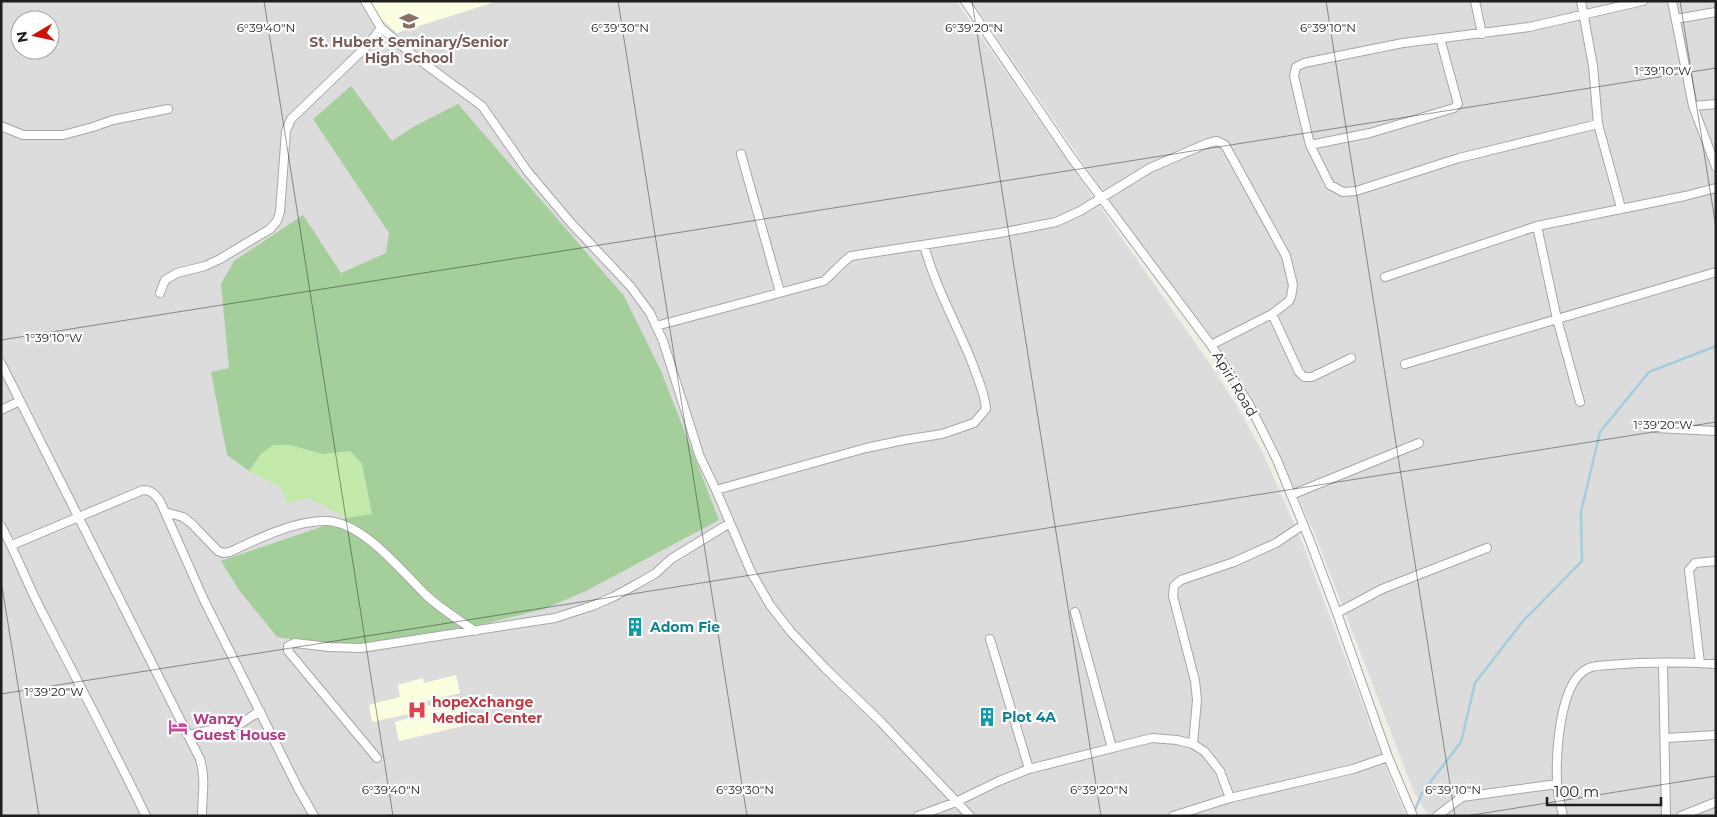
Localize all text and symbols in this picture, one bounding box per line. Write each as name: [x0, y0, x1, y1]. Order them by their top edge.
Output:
north arrow: [10, 10, 60, 60]
school or university icon: St. Hubert Seminary/Senior High School: [398, 10, 420, 32]
text: 6°39'40"N: [237, 20, 295, 35]
text: 6°39'30"N: [591, 20, 649, 35]
text: 6°39'20"N: [945, 20, 1003, 35]
text: 6°39'10"N: [1300, 20, 1356, 35]
text: N: [12, 30, 32, 44]
place label: St. Hubert Seminary/Senior High School: [309, 33, 509, 67]
text: 1°39'10"W: [1635, 63, 1691, 78]
text: 1°39'10"W: [26, 330, 82, 345]
street label: Apiri Road: [1209, 348, 1261, 420]
text: 1°39'20"W: [1633, 417, 1693, 432]
building icon: Adom Fie: [624, 616, 646, 638]
place label: Adom Fie: [649, 618, 720, 636]
text: 1°39'20"W: [24, 684, 84, 699]
place label: hopeXchange Medical Center: [432, 693, 542, 727]
hospital icon: hopeXchange Medical Center: [406, 699, 428, 721]
building icon: Plot 4A: [976, 706, 998, 728]
place label: Plot 4A: [1002, 708, 1056, 726]
place label: Wanzy Guest House: [193, 710, 286, 744]
hotel icon: Wanzy Guest House: [167, 716, 189, 738]
scale bar: [1547, 774, 1661, 806]
text: 6°39'40"N: [362, 782, 420, 797]
text: 6°39'30"N: [716, 782, 774, 797]
text: 6°39'20"N: [1070, 782, 1128, 797]
text: 6°39'10"N: [1425, 782, 1481, 797]
text: 100 m: [1554, 782, 1599, 801]

